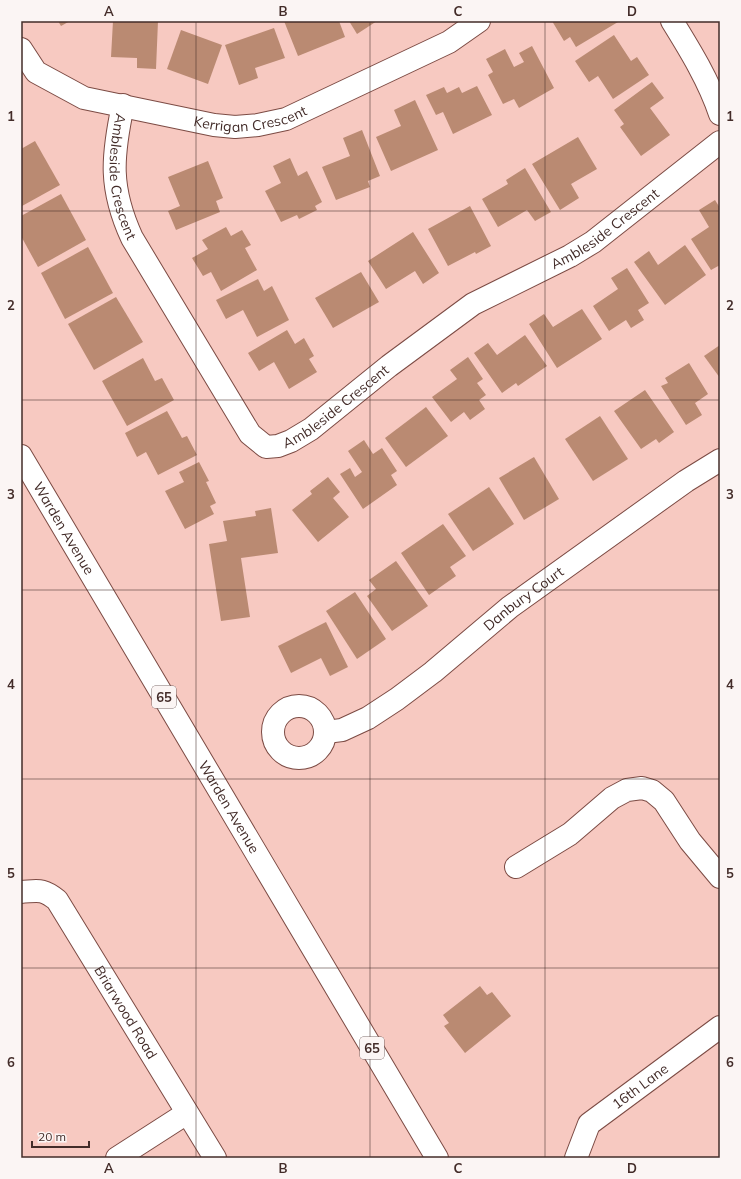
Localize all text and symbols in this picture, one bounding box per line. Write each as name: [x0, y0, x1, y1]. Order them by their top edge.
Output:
text: A: [104, 3, 114, 19]
text: B: [279, 3, 288, 19]
text: C: [454, 3, 463, 19]
text: D: [627, 3, 637, 19]
street label: Kerrigan Crescent: [192, 101, 310, 136]
text: 1: [7, 108, 15, 124]
text: 1: [726, 108, 734, 124]
street label: Ambleside Crescent: [106, 112, 141, 243]
street label: Ambleside Crescent: [548, 184, 663, 273]
text: 2: [7, 297, 15, 313]
text: 2: [726, 297, 734, 313]
street label: Ambleside Crescent: [280, 361, 392, 452]
street label: Warden Avenue: [29, 479, 98, 578]
text: 3: [7, 486, 15, 502]
text: 3: [726, 486, 734, 502]
street label: Danbury Court: [480, 563, 567, 635]
text: 4: [7, 676, 15, 692]
text: 4: [726, 676, 734, 692]
road number: 65: [152, 686, 176, 708]
street label: Warden Avenue: [195, 757, 263, 857]
text: 5: [7, 865, 15, 881]
text: 5: [726, 865, 734, 881]
street label: Briarwood Road: [90, 962, 161, 1062]
road number: 65: [360, 1037, 384, 1059]
text: 6: [7, 1054, 15, 1070]
text: 6: [726, 1054, 734, 1070]
street label: 16th Lane: [608, 1059, 672, 1113]
scale bar: [32, 1123, 89, 1149]
text: 20 m: [38, 1129, 66, 1144]
text: A: [104, 1160, 114, 1176]
text: B: [279, 1160, 288, 1176]
text: C: [454, 1160, 463, 1176]
text: D: [627, 1160, 637, 1176]

